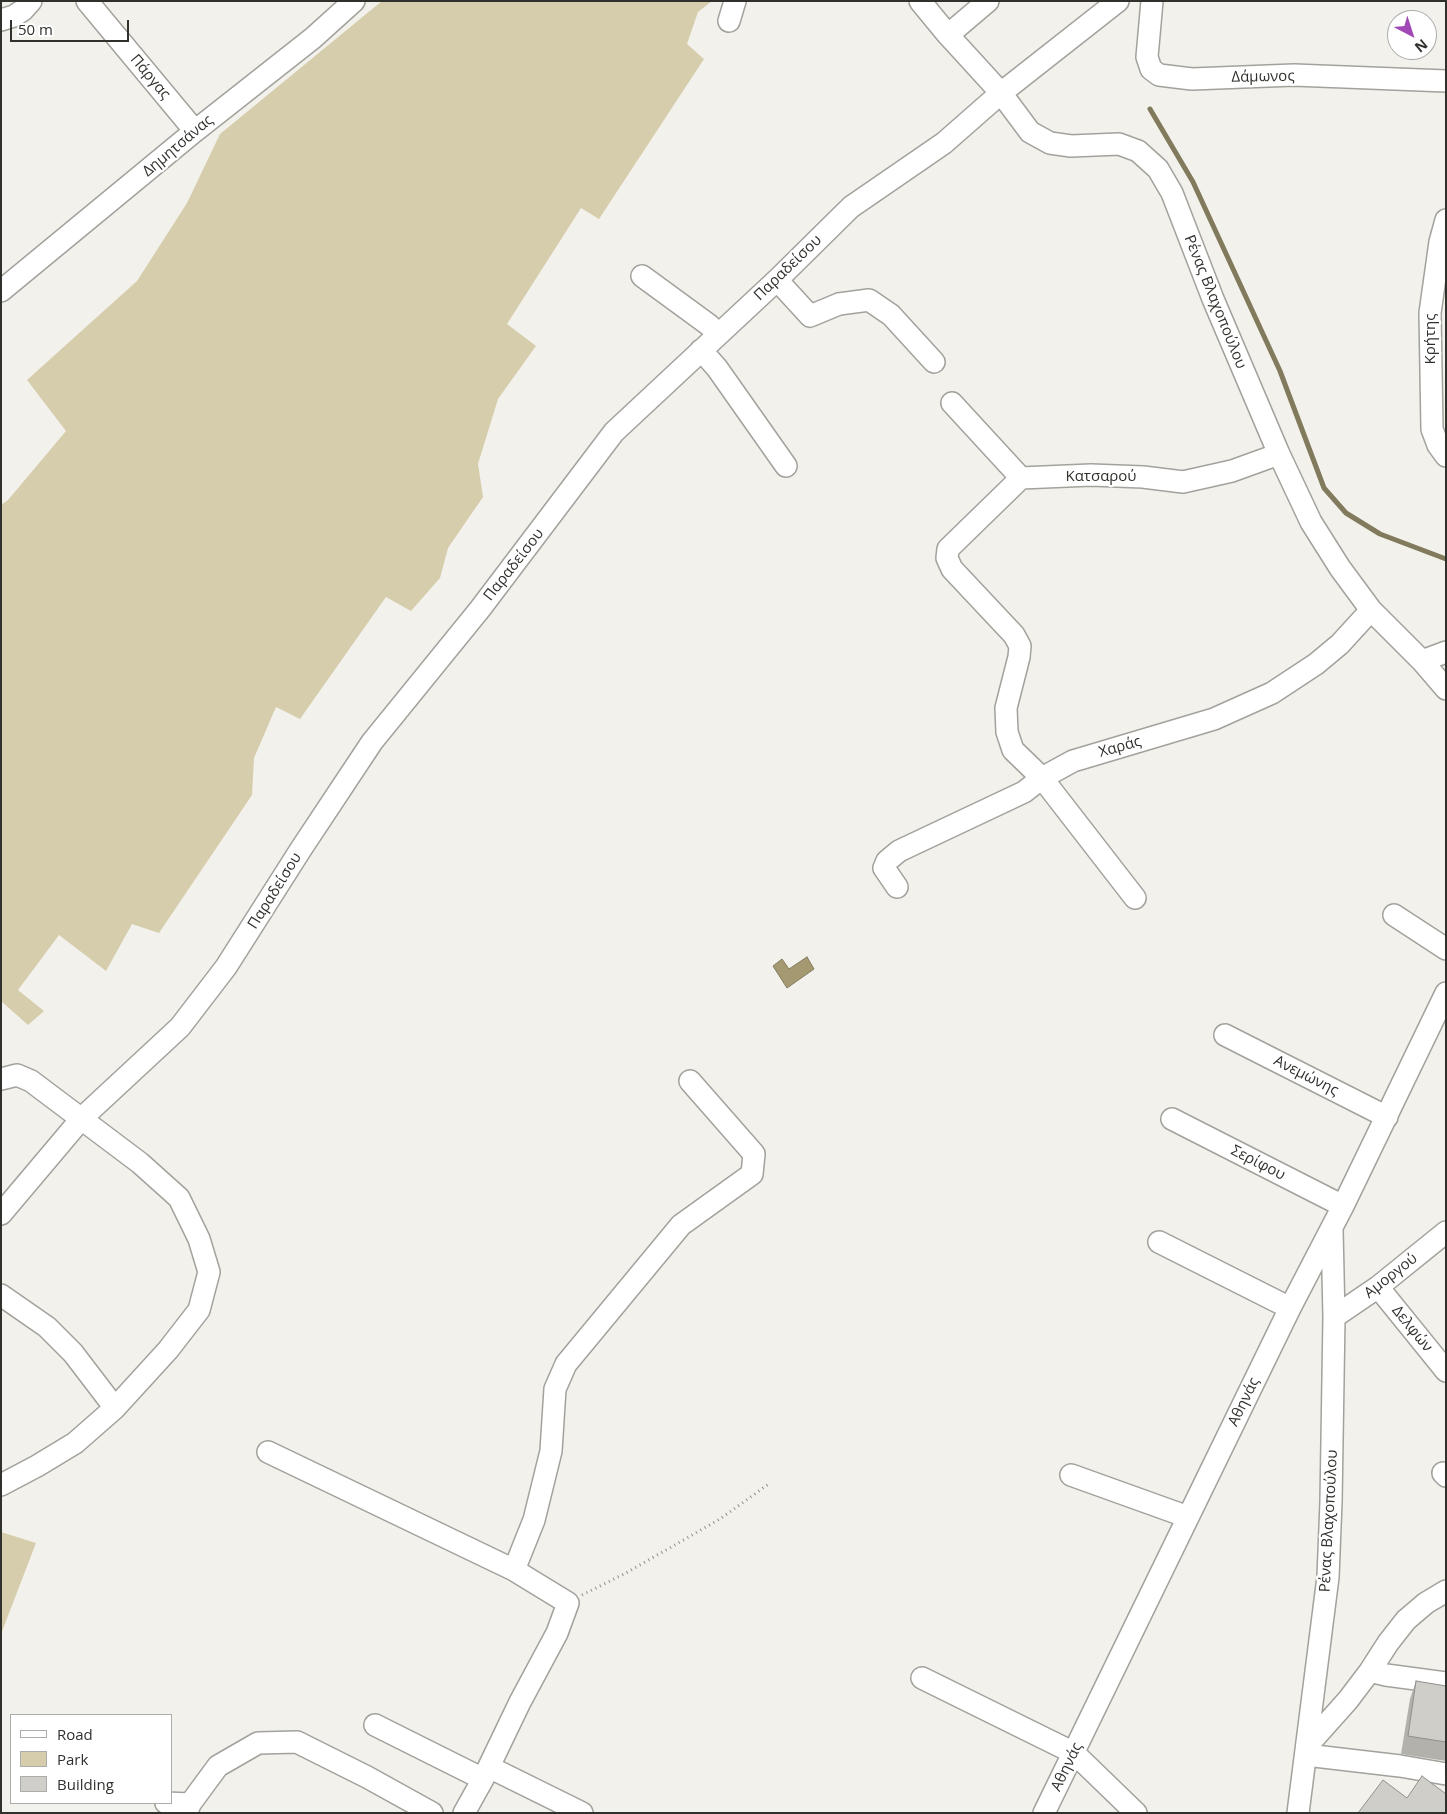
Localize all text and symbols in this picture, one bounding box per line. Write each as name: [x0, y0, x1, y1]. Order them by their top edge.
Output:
scale bar: [12, 10, 131, 42]
north arrow: [1387, 10, 1437, 60]
text: 50 m: [18, 19, 53, 39]
text: N: [1411, 35, 1432, 57]
street label: Πάργας: [126, 51, 174, 103]
street label: Δάμωνος: [1231, 67, 1295, 87]
street label: Δημητσάνας: [139, 111, 217, 181]
street label: Παραδείσου: [751, 231, 825, 305]
street label: Ρένας Βλαχοπούλου: [1180, 232, 1250, 372]
street label: Κρήτης: [1422, 314, 1440, 364]
street label: Κατσαρού: [1066, 468, 1136, 486]
street label: Παραδείσου: [480, 525, 548, 605]
street label: Χαράς: [1097, 732, 1143, 762]
street label: Παραδείσου: [244, 849, 306, 933]
street label: Ανεμώνης: [1271, 1052, 1341, 1100]
street label: Σερίφου: [1228, 1142, 1288, 1184]
street label: Αμοργού: [1361, 1250, 1421, 1302]
street label: Δελφών: [1388, 1302, 1436, 1356]
street label: Αθηνάς: [1224, 1375, 1264, 1429]
street label: Ρένας Βλαχοπούλου: [1316, 1449, 1342, 1593]
legend: [10, 1714, 172, 1804]
text: Road: [57, 1724, 93, 1744]
street label: Αθηνάς: [1047, 1740, 1087, 1794]
text: Park: [57, 1749, 88, 1769]
text: Building: [57, 1774, 114, 1794]

